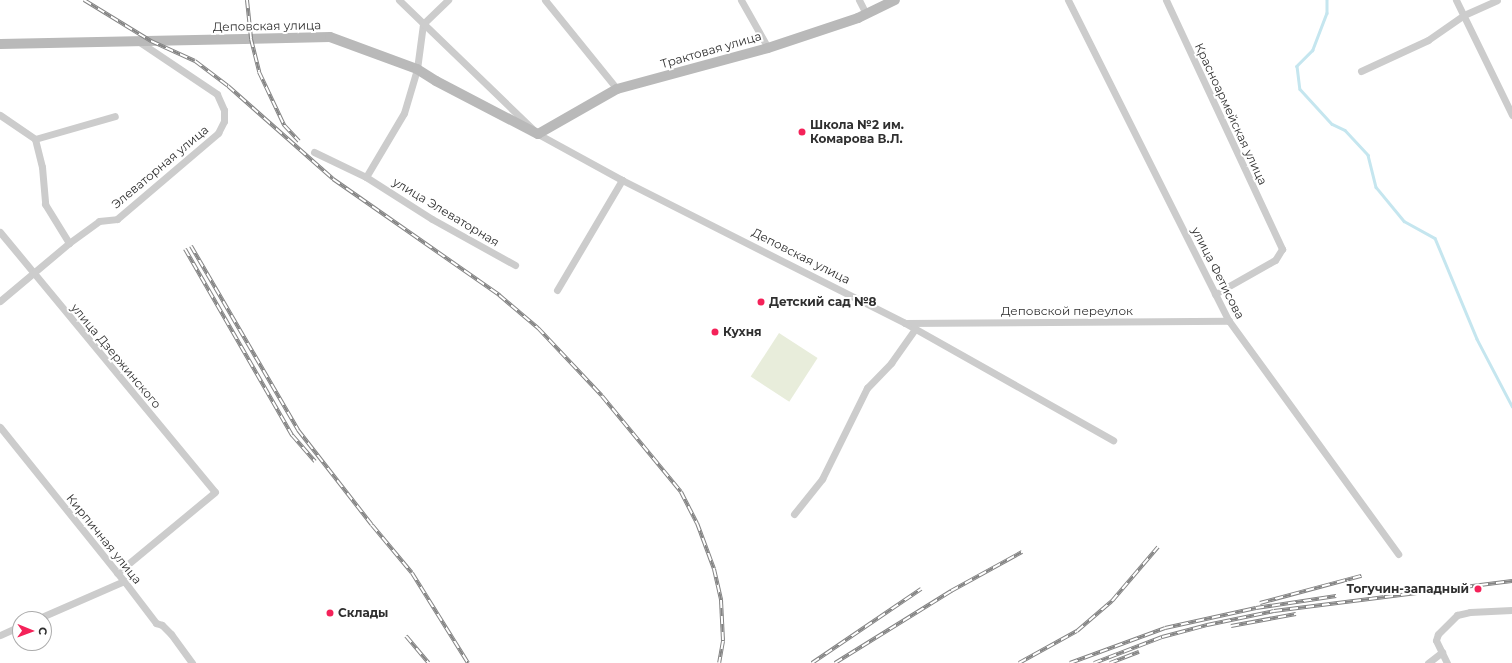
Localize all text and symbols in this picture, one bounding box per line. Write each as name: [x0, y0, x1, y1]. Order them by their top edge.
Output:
street label: Деповская улица: [213, 18, 321, 34]
street label: Трактовая улица: [659, 29, 763, 71]
street label: Красноармейская улица: [1192, 41, 1270, 187]
place label: Школа №2 им. Комарова В.Л.: [810, 118, 904, 146]
street label: Элеваторная улица: [109, 122, 211, 212]
marker: Школа №2 им. Комарова В.Л.: [797, 127, 807, 137]
street label: улица Элеваторная: [390, 174, 502, 250]
street label: Деповская улица: [749, 225, 853, 287]
street label: улица Фетисова: [1189, 225, 1247, 321]
place label: Детский сад №8: [769, 295, 876, 309]
marker: Детский сад №8: [756, 297, 766, 307]
street label: улица Дзержинского: [68, 301, 164, 411]
street label: Деповской переулок: [1001, 304, 1133, 318]
place label: Кухня: [723, 325, 762, 339]
marker: Кухня: [710, 327, 720, 337]
street label: Кирпичная улица: [63, 491, 145, 587]
place label: Тогучин-западный: [1346, 582, 1469, 596]
marker: Тогучин-западный: [1472, 583, 1484, 595]
place label: Склады: [338, 606, 388, 620]
marker: Склады: [325, 608, 335, 618]
north arrow: [12, 611, 52, 651]
text: С: [36, 627, 50, 635]

